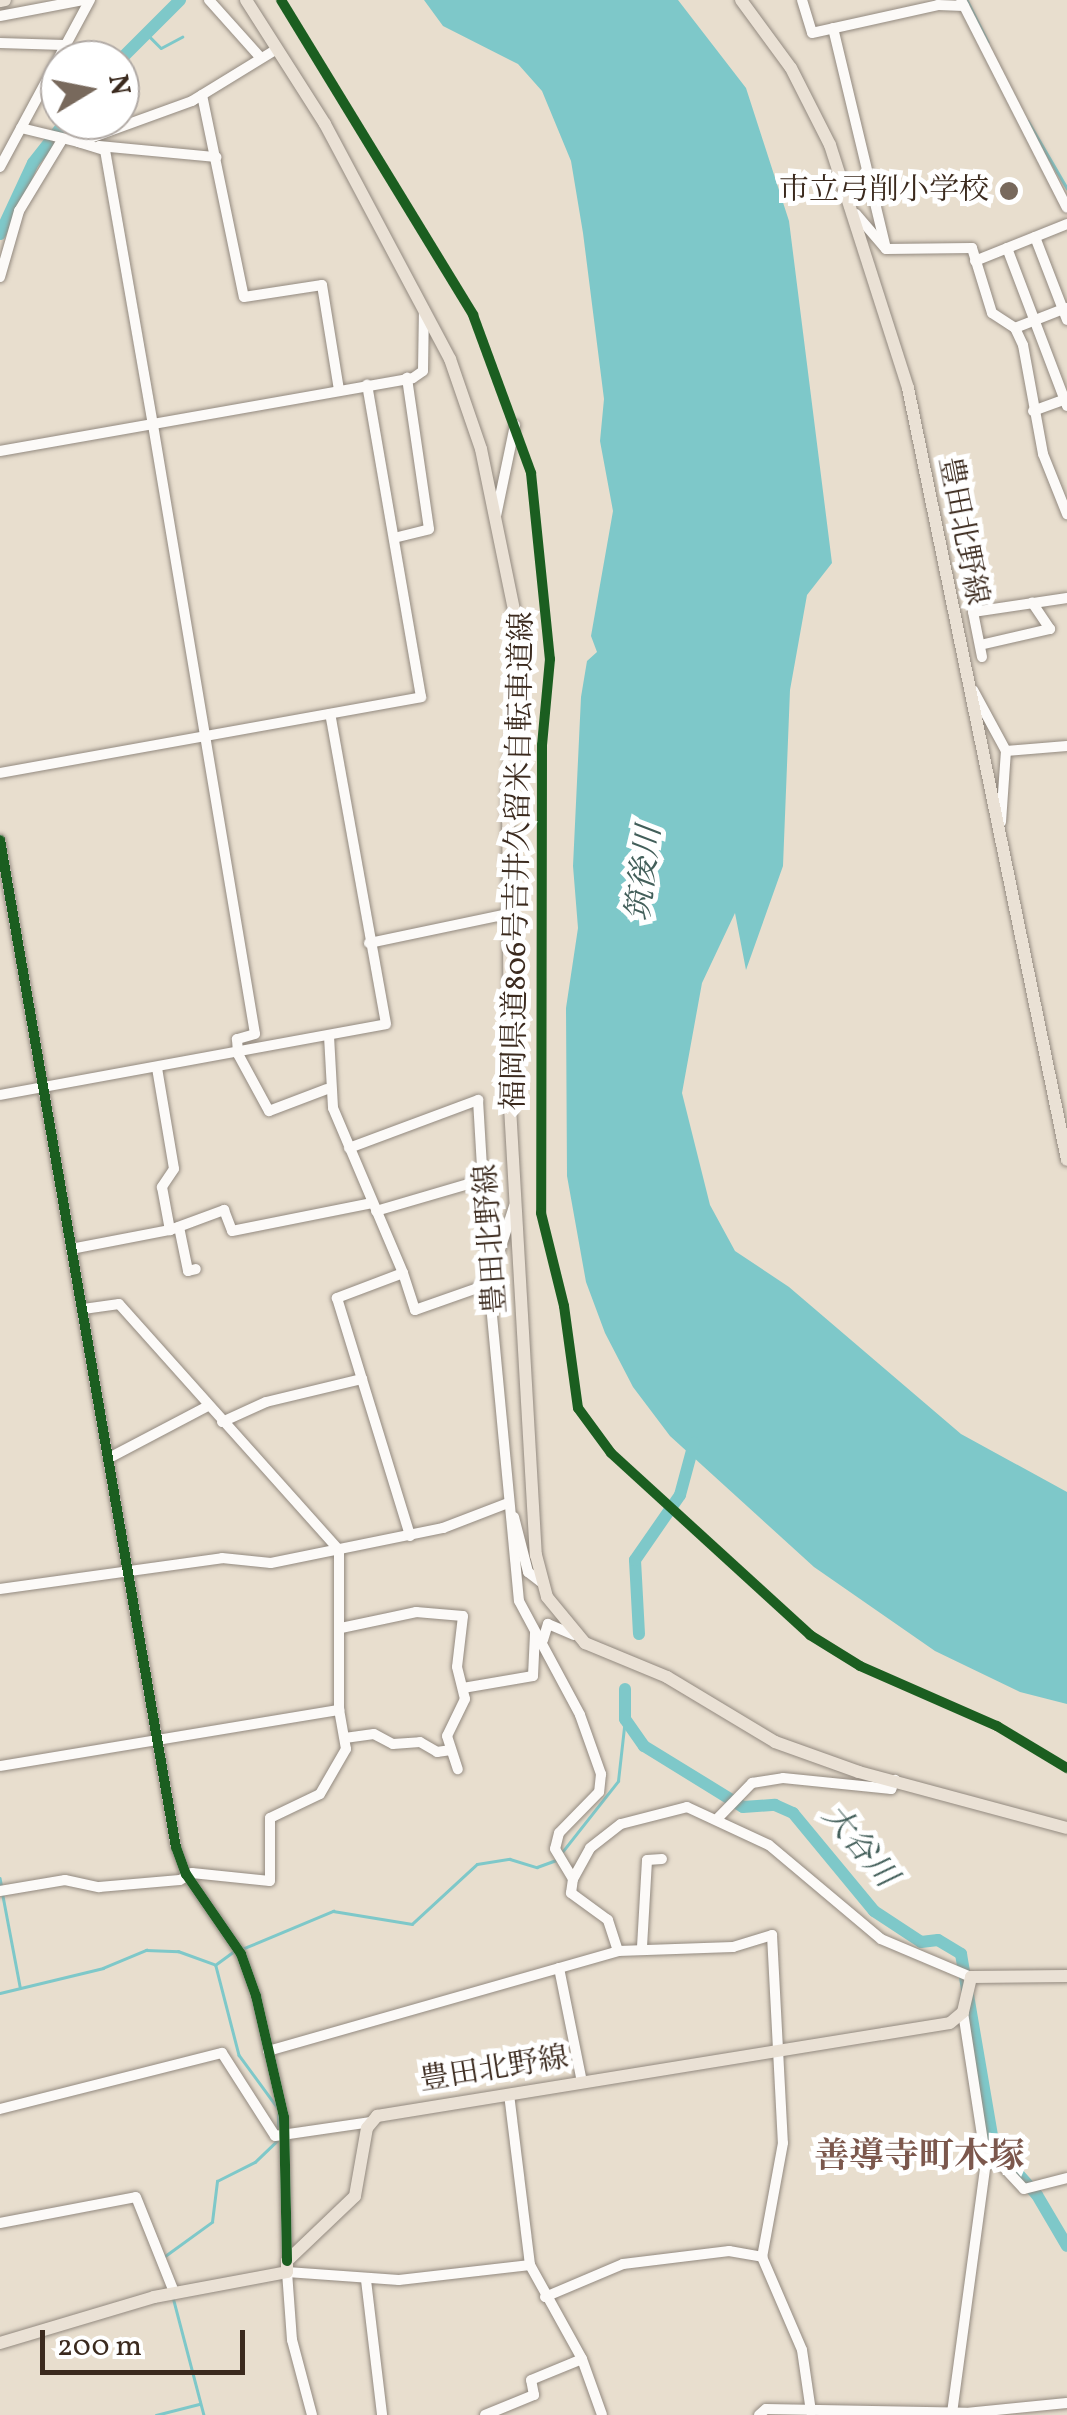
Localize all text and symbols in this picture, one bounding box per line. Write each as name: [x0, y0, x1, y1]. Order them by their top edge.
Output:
north arrow: [40, 40, 140, 140]
text: N: [97, 72, 139, 98]
place label: 市立弓削小学校: [779, 173, 989, 209]
marker: 市立弓削小学校: [998, 180, 1020, 202]
street label: 豊田北野線: [930, 454, 994, 608]
street label: 福岡県道806号吉井久留米自転車道線: [497, 611, 541, 1111]
water label: 筑後川: [621, 824, 671, 924]
street label: 豊田北野線: [469, 1163, 515, 1315]
water label: 大谷川: [812, 1798, 904, 1896]
street label: 豊田北野線: [417, 2040, 571, 2100]
district label: 善導寺町木塚: [814, 2137, 1024, 2179]
scale bar: [45, 2310, 250, 2372]
text: 200 m: [57, 2326, 142, 2368]

